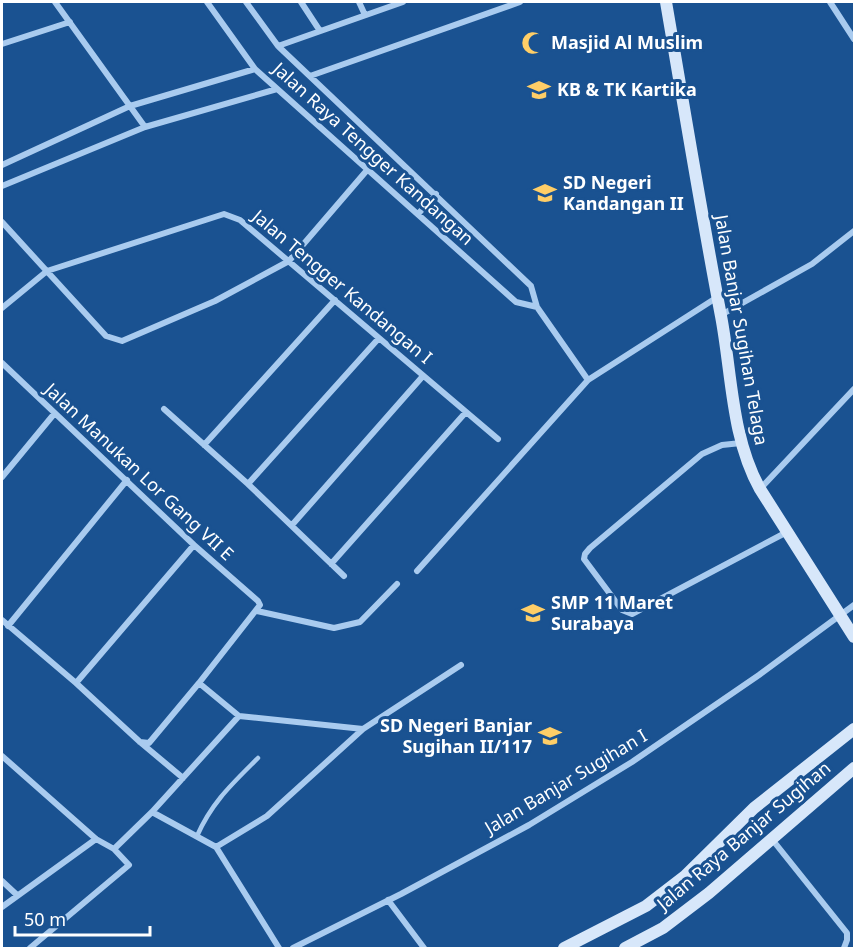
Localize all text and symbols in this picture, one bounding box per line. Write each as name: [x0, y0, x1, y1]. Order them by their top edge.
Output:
mosque icon: Masjid Al Muslim: [520, 30, 546, 56]
place label: Masjid Al Muslim: [551, 30, 703, 54]
street label: Jalan Raya Tengger Kandangan: [267, 55, 479, 250]
school or university icon: KB & TK Kartika: [526, 77, 552, 103]
place label: KB & TK Kartika: [557, 77, 697, 101]
place label: SD Negeri Kandangan II: [563, 170, 684, 215]
school or university icon: SD Negeri Kandangan II: [532, 180, 558, 206]
street label: Jalan Tengger Kandangan I: [246, 203, 438, 369]
street label: Jalan Banjar Sugihan Telaga: [710, 211, 774, 447]
street label: Jalan Manukan Lor Gang VII E: [39, 376, 239, 565]
place label: SMP 11 Maret Surabaya: [551, 590, 673, 635]
school or university icon: SMP 11 Maret Surabaya: [520, 600, 546, 626]
place label: SD Negeri Banjar Sugihan II/117: [380, 713, 532, 758]
street label: Jalan Banjar Sugihan I: [478, 723, 651, 840]
school or university icon: SD Negeri Banjar Sugihan II/117: [537, 723, 563, 749]
street label: Jalan Raya Banjar Sugihan: [650, 755, 835, 916]
scale bar: [15, 899, 150, 937]
text: 50 m: [24, 907, 66, 931]

